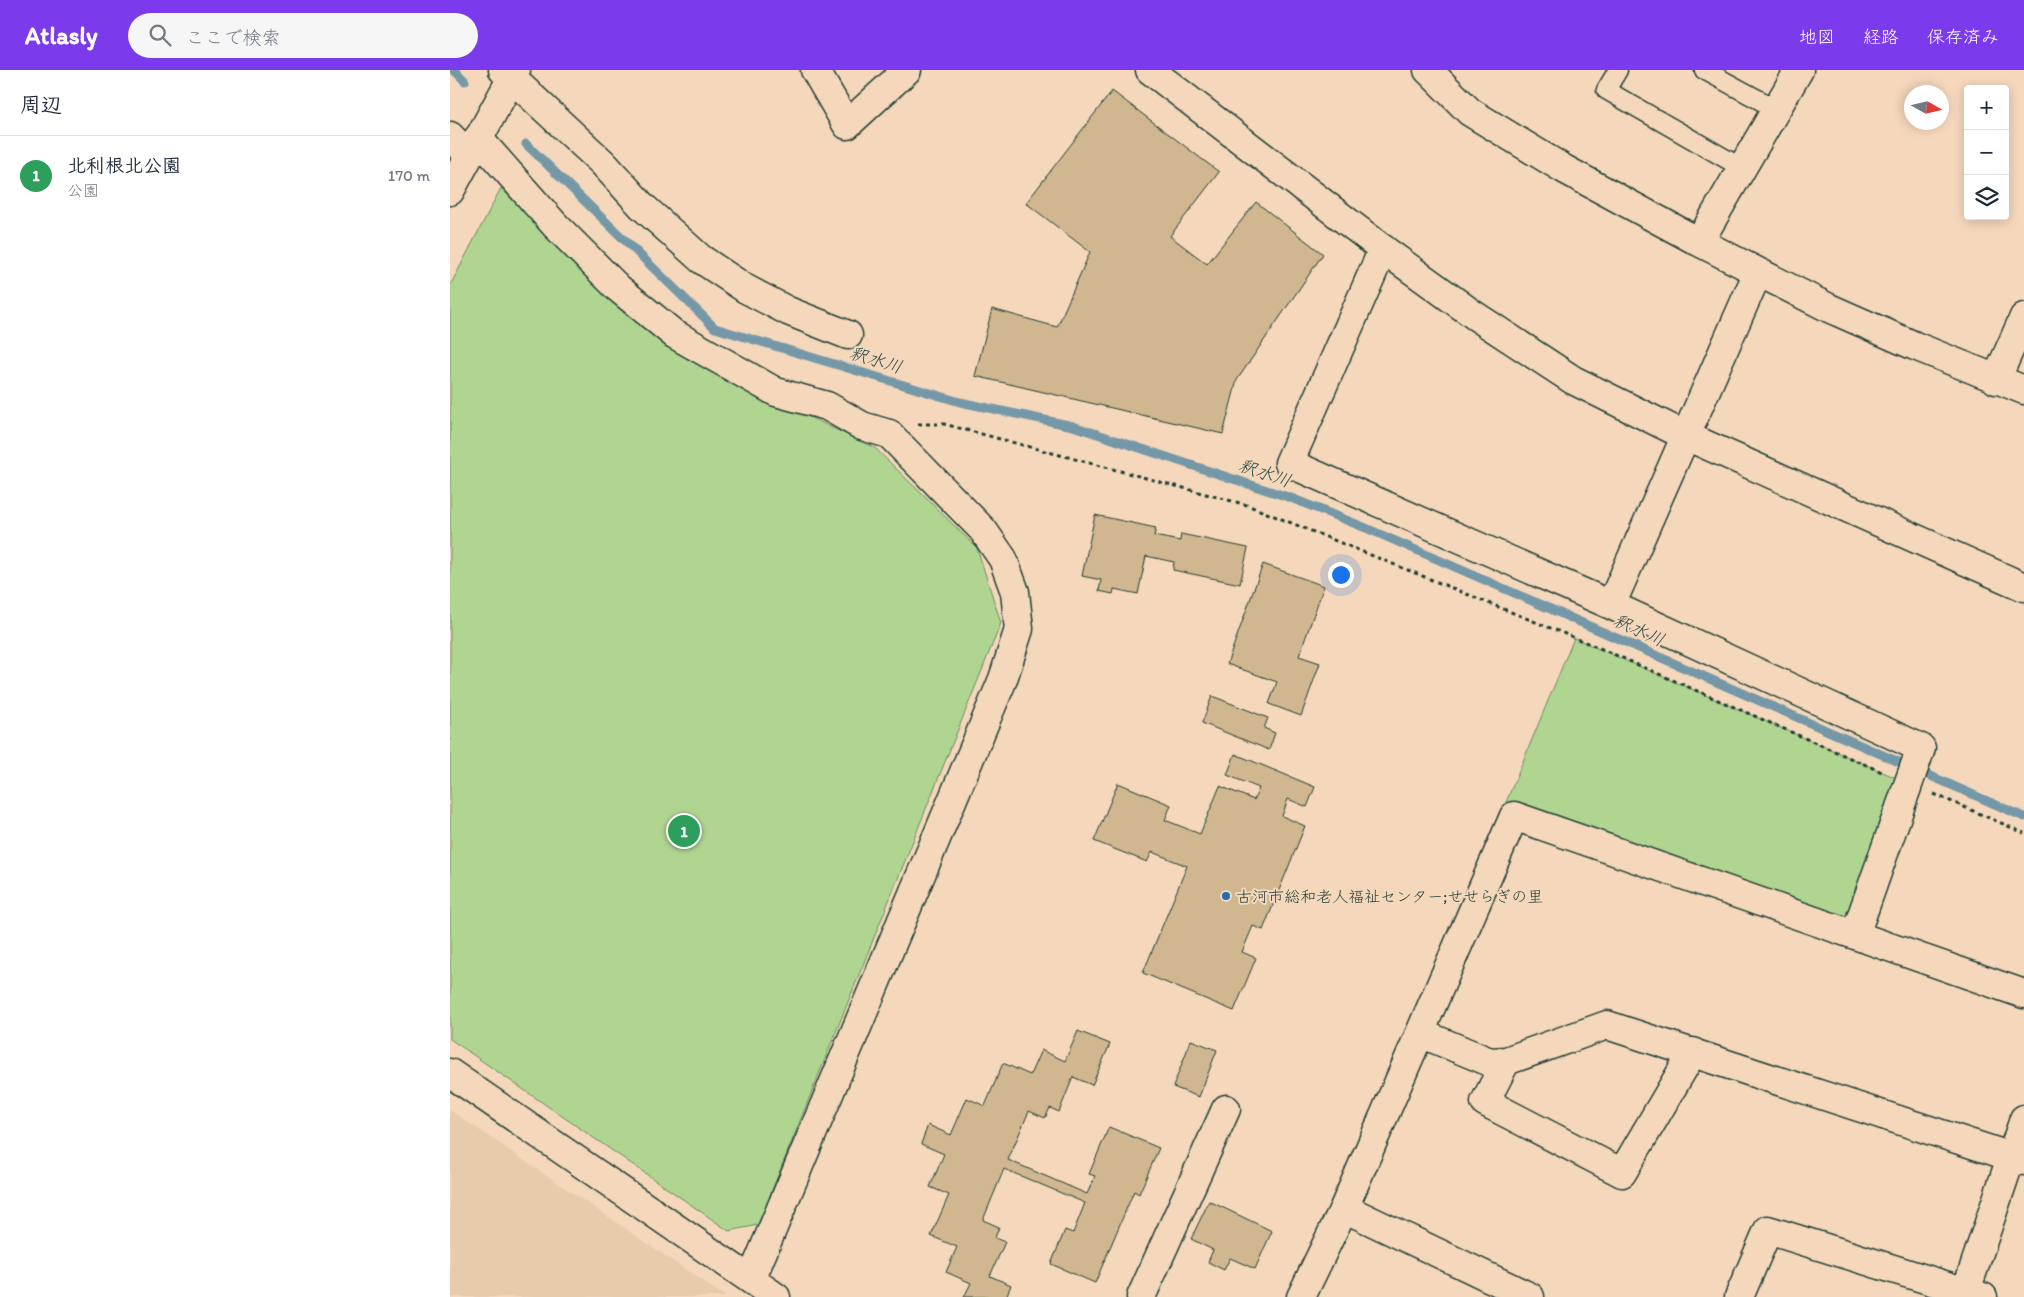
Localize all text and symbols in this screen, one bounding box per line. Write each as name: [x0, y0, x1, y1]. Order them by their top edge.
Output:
search box: [128, 13, 478, 58]
text: Atlasly: [25, 21, 98, 50]
icon: search: [146, 21, 174, 49]
text: ここで検索: [186, 26, 281, 49]
text: 地図: [1799, 26, 1835, 48]
text: 経路: [1863, 26, 1899, 48]
text: 保存済み: [1927, 26, 1999, 48]
north arrow: [1904, 85, 1949, 130]
map controls: [1964, 85, 2009, 220]
button: +: [1964, 85, 2009, 130]
text: 周辺: [20, 92, 62, 117]
button: −: [1964, 130, 2009, 175]
text: 北利根北公園: [67, 154, 181, 177]
text: 1: [32, 166, 40, 185]
text: 170 m: [388, 166, 430, 185]
button: layers: [1964, 175, 2009, 220]
text: 公園: [67, 181, 99, 200]
water label: 釈水川: [847, 342, 905, 378]
water label: 釈水川: [1236, 454, 1294, 492]
your location: [1328, 562, 1354, 588]
water label: 釈水川: [1610, 609, 1668, 651]
pin: 1: [668, 812, 700, 850]
place label: 古河市総和老人福祉センター;せせらぎの里: [1236, 887, 1543, 906]
marker: 古河市総和老人福祉センター;せせらぎの里: [1220, 890, 1232, 902]

